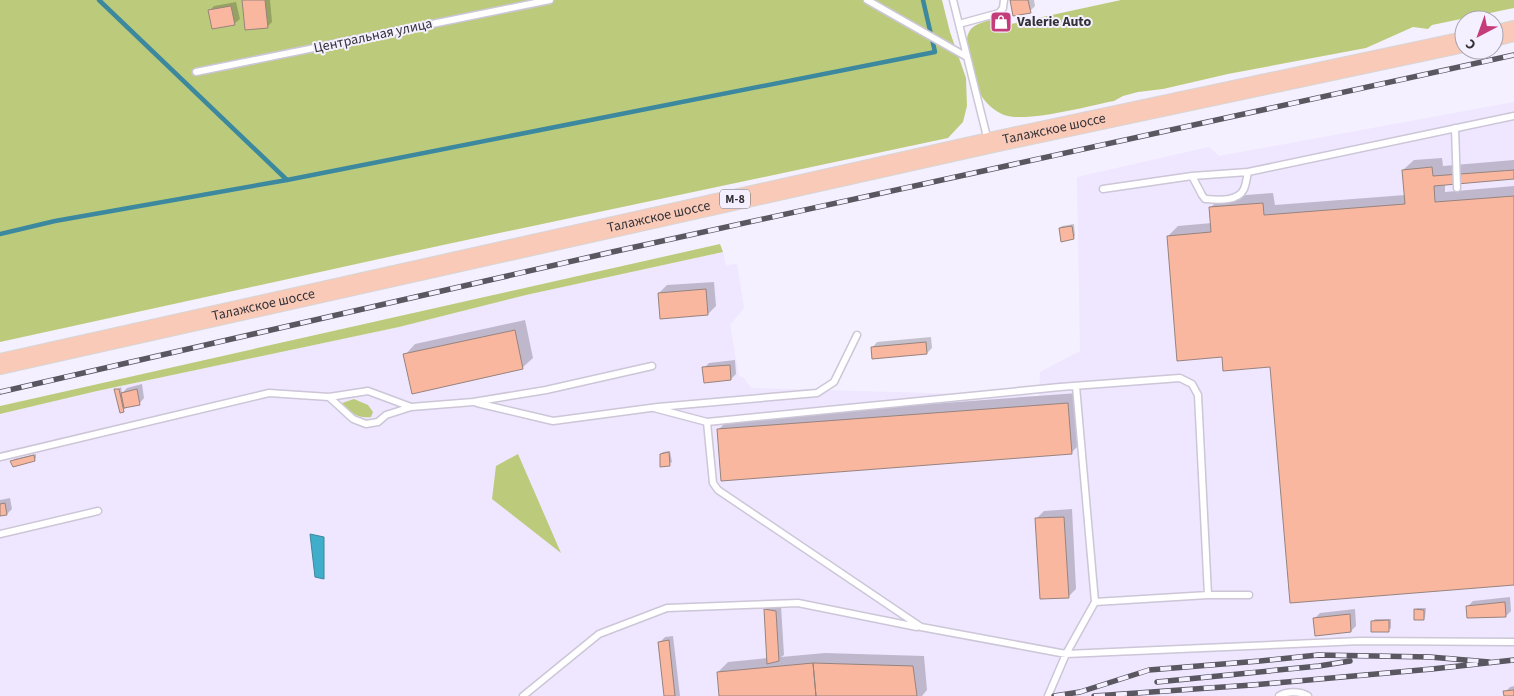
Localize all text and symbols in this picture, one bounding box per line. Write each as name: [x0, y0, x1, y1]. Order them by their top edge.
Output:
shop icon: Valerie Auto: [989, 10, 1013, 34]
north arrow: [1454, 10, 1504, 60]
place label: Valerie Auto: [1016, 12, 1091, 32]
street label: Центральная улица: [312, 14, 434, 58]
text: С: [1461, 34, 1481, 54]
street label: Талажское шоссе: [1001, 108, 1108, 150]
road number: М-8: [720, 190, 750, 208]
street label: Талажское шоссе: [605, 196, 712, 238]
street label: Талажское шоссе: [210, 284, 317, 326]

